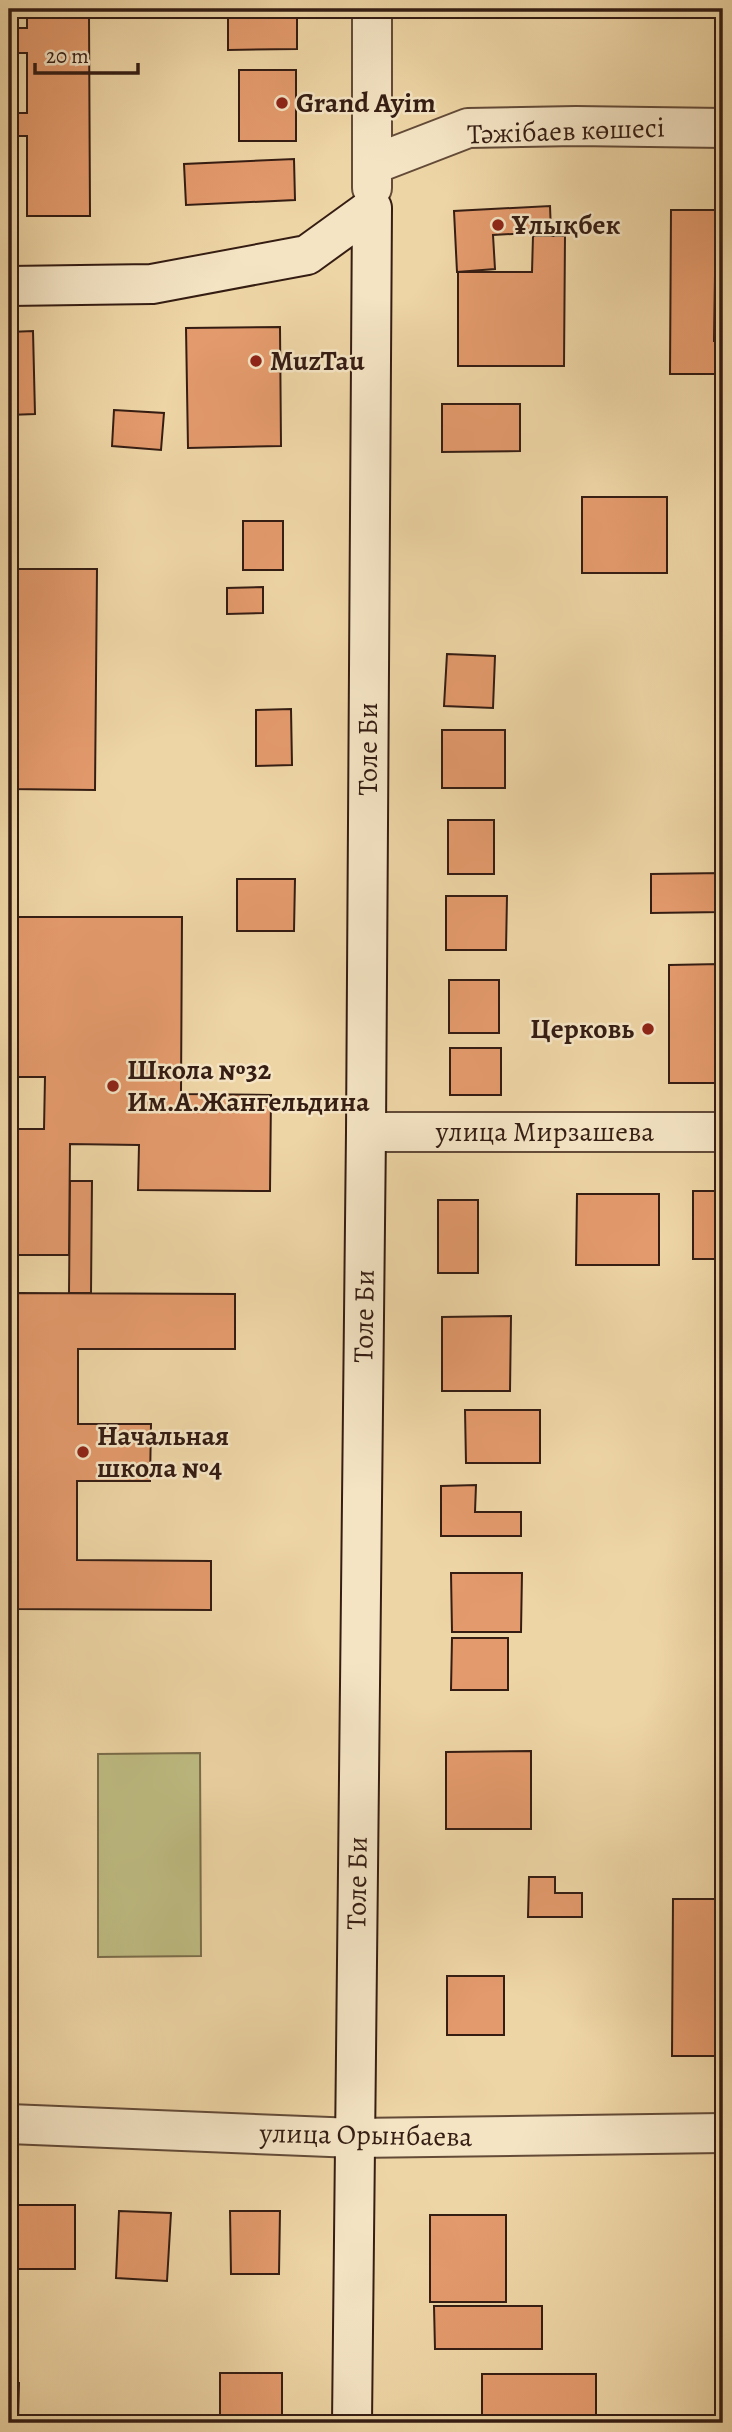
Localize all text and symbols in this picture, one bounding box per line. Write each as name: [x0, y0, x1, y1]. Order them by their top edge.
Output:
scale bar: [35, 32, 138, 76]
text: 20 m: [46, 42, 89, 70]
place label: Grand Ayim: [296, 84, 436, 122]
marker: Grand Ayim: [274, 95, 290, 111]
street label: Тәжібаев көшесі: [467, 109, 665, 153]
place label: Ұлықбек: [511, 206, 621, 244]
marker: Ұлықбек: [490, 217, 506, 233]
place label: MuzTau: [270, 342, 365, 380]
marker: MuzTau: [248, 353, 264, 369]
street label: Толе Би: [349, 702, 387, 796]
place label: Церковь: [530, 1010, 634, 1048]
marker: Церковь: [640, 1021, 656, 1037]
place label: Школа №32 Им.А.Жангельдина: [127, 1051, 370, 1121]
marker: Школа №32 Им.А.Жангельдина: [105, 1078, 121, 1094]
street label: улица Мирзашева: [435, 1113, 654, 1151]
street label: Толе Би: [344, 1269, 384, 1363]
place label: Начальная школа №4: [97, 1417, 229, 1487]
marker: Начальная школа №4: [75, 1444, 91, 1460]
street label: Толе Би: [337, 1836, 377, 1930]
street label: улица Орынбаева: [258, 2114, 473, 2156]

